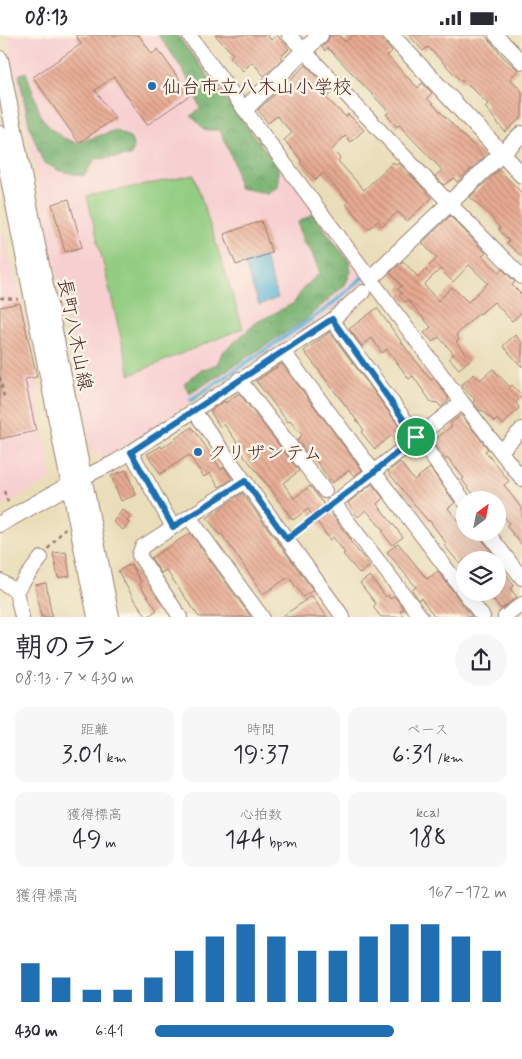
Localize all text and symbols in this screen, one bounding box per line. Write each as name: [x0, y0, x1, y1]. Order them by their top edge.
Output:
text: 08:13: [25, 5, 68, 30]
place label: 仙台市立八木山小学校: [162, 75, 352, 100]
marker: 仙台市立八木山小学校: [146, 80, 158, 92]
street label: 長町八木山線: [51, 276, 98, 393]
pin: [395, 416, 437, 458]
icon: arrive: [402, 423, 430, 451]
place label: クリザンテム: [208, 441, 322, 466]
marker: クリザンテム: [192, 446, 204, 458]
north arrow: [456, 491, 506, 541]
map controls: [456, 491, 506, 601]
button: layers: [456, 551, 506, 601]
text: 朝のラン: [15, 630, 127, 667]
button: share: [455, 634, 507, 686]
text: 08:13 · 7 × 430 m: [15, 668, 134, 689]
text: 距離: [80, 721, 108, 739]
text: 時間: [247, 721, 275, 739]
text: ペース: [407, 721, 448, 739]
text: 3.01: [62, 739, 103, 772]
text: 19:37: [233, 739, 289, 772]
text: 6:31: [392, 739, 433, 772]
text: km: [103, 749, 127, 767]
text: /km: [433, 749, 464, 767]
text: kcal: [416, 804, 439, 822]
text: 獲得標高: [66, 806, 122, 824]
text: 心拍数: [240, 806, 282, 824]
text: 188: [408, 822, 447, 855]
text: 49: [72, 824, 102, 857]
text: 144: [224, 824, 266, 857]
text: m: [102, 834, 117, 852]
text: bpm: [266, 834, 298, 852]
text: 167–172 m: [428, 882, 507, 903]
text: 獲得標高: [15, 886, 79, 907]
text: 430 m: [15, 1021, 58, 1042]
text: 6:41: [95, 1021, 124, 1042]

